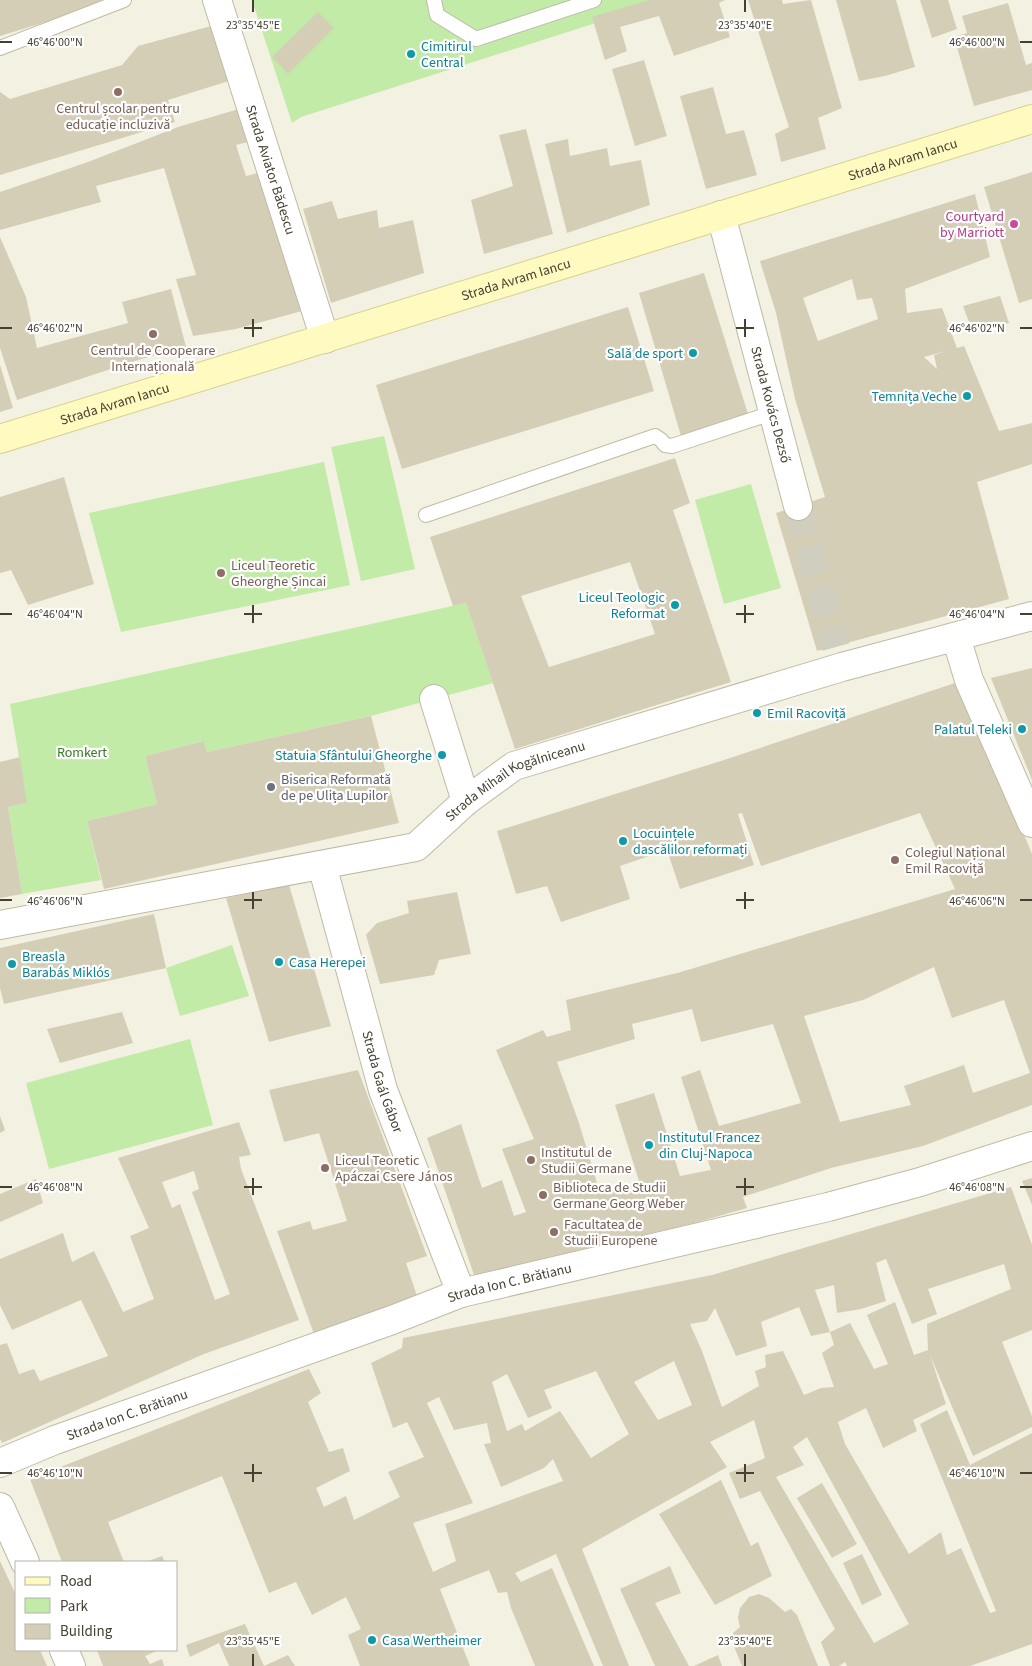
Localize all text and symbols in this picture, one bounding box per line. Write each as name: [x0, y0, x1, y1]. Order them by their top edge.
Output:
text: 23°35'45"E: [226, 17, 280, 34]
text: 23°35'40"E: [718, 17, 772, 34]
text: 46°46'00"N: [27, 34, 83, 51]
text: 46°46'00"N: [949, 34, 1005, 51]
place label: Cimitirul Central: [421, 37, 472, 73]
marker: Cimitirul Central: [405, 48, 417, 60]
marker: Centrul școlar pentru educație incluzivă: [112, 86, 124, 98]
place label: Centrul școlar pentru educație incluzivă: [56, 99, 180, 135]
street label: Strada Aviator Bădescu: [240, 102, 300, 237]
street label: Strada Avram Iancu: [846, 134, 960, 186]
place label: Courtyard by Marriott: [940, 207, 1004, 243]
marker: Courtyard by Marriott: [1008, 218, 1020, 230]
street label: Strada Avram Iancu: [459, 254, 573, 306]
text: 46°46'02"N: [27, 320, 83, 337]
text: 46°46'02"N: [949, 320, 1005, 337]
marker: Centrul de Cooperare Internațională: [147, 328, 159, 340]
place label: Centrul de Cooperare Internațională: [91, 341, 215, 377]
place label: Sală de sport: [607, 344, 683, 364]
street label: Strada Kovács Dezső: [745, 344, 795, 465]
marker: Sală de sport: [687, 347, 699, 359]
street label: Strada Avram Iancu: [58, 378, 172, 431]
place label: Temnița Veche: [872, 387, 957, 407]
marker: Temnița Veche: [961, 390, 973, 402]
place label: Liceul Teoretic Gheorghe Șincai: [231, 556, 326, 592]
marker: Liceul Teoretic Gheorghe Șincai: [215, 567, 227, 579]
place label: Liceul Teologic Reformat: [579, 588, 666, 624]
marker: Liceul Teologic Reformat: [669, 599, 681, 611]
text: 46°46'04"N: [27, 606, 83, 623]
text: 46°46'04"N: [949, 606, 1005, 623]
place label: Emil Racoviță: [767, 704, 846, 724]
marker: Emil Racoviță: [751, 707, 763, 719]
place label: Palatul Teleki: [934, 720, 1012, 740]
marker: Palatul Teleki: [1016, 723, 1028, 735]
street label: Strada Mihail Kogălniceanu: [441, 736, 588, 826]
park label: Romkert: [57, 743, 107, 763]
place label: Statuia Sfântului Gheorghe: [275, 746, 432, 766]
marker: Statuia Sfântului Gheorghe: [436, 749, 448, 761]
place label: Biserica Reformată de pe Ulița Lupilor: [281, 770, 391, 806]
marker: Biserica Reformată de pe Ulița Lupilor: [265, 781, 277, 793]
place label: Locuințele dascălilor reformați: [633, 824, 748, 860]
marker: Locuințele dascălilor reformați: [617, 835, 629, 847]
place label: Colegiul Național Emil Racoviță: [905, 843, 1006, 879]
marker: Colegiul Național Emil Racoviță: [889, 854, 901, 866]
text: 46°46'06"N: [27, 893, 83, 910]
text: 46°46'06"N: [949, 893, 1005, 910]
place label: Breasla Barabás Miklós: [22, 947, 110, 983]
place label: Casa Herepei: [289, 953, 366, 973]
marker: Casa Herepei: [273, 956, 285, 968]
marker: Breasla Barabás Miklós: [6, 958, 18, 970]
street label: Strada Gaál Gábor: [356, 1029, 408, 1136]
place label: Institutul Francez din Cluj-Napoca: [659, 1128, 760, 1164]
marker: Institutul Francez din Cluj-Napoca: [643, 1139, 655, 1151]
place label: Institutul de Studii Germane: [541, 1143, 632, 1179]
place label: Liceul Teoretic Apáczai Csere János: [335, 1151, 453, 1187]
marker: Institutul de Studii Germane: [525, 1154, 537, 1166]
marker: Liceul Teoretic Apáczai Csere János: [319, 1162, 331, 1174]
place label: Biblioteca de Studii Germane Georg Weber: [553, 1178, 685, 1214]
text: 46°46'08"N: [27, 1179, 83, 1196]
text: 46°46'08"N: [949, 1179, 1005, 1196]
marker: Biblioteca de Studii Germane Georg Weber: [537, 1189, 549, 1201]
place label: Facultatea de Studii Europene: [564, 1215, 658, 1251]
marker: Facultatea de Studii Europene: [548, 1226, 560, 1238]
street label: Strada Ion C. Brătianu: [445, 1258, 574, 1308]
street label: Strada Ion C. Brătianu: [64, 1385, 191, 1446]
text: 46°46'10"N: [27, 1465, 83, 1482]
text: 46°46'10"N: [949, 1465, 1005, 1482]
legend: [15, 1561, 178, 1651]
text: Road: [60, 1571, 92, 1592]
text: Park: [60, 1596, 89, 1617]
text: Building: [60, 1621, 113, 1642]
place label: Casa Wertheimer: [382, 1631, 482, 1651]
text: 23°35'45"E: [226, 1633, 280, 1650]
text: 23°35'40"E: [718, 1633, 772, 1650]
marker: Casa Wertheimer: [366, 1634, 378, 1646]

